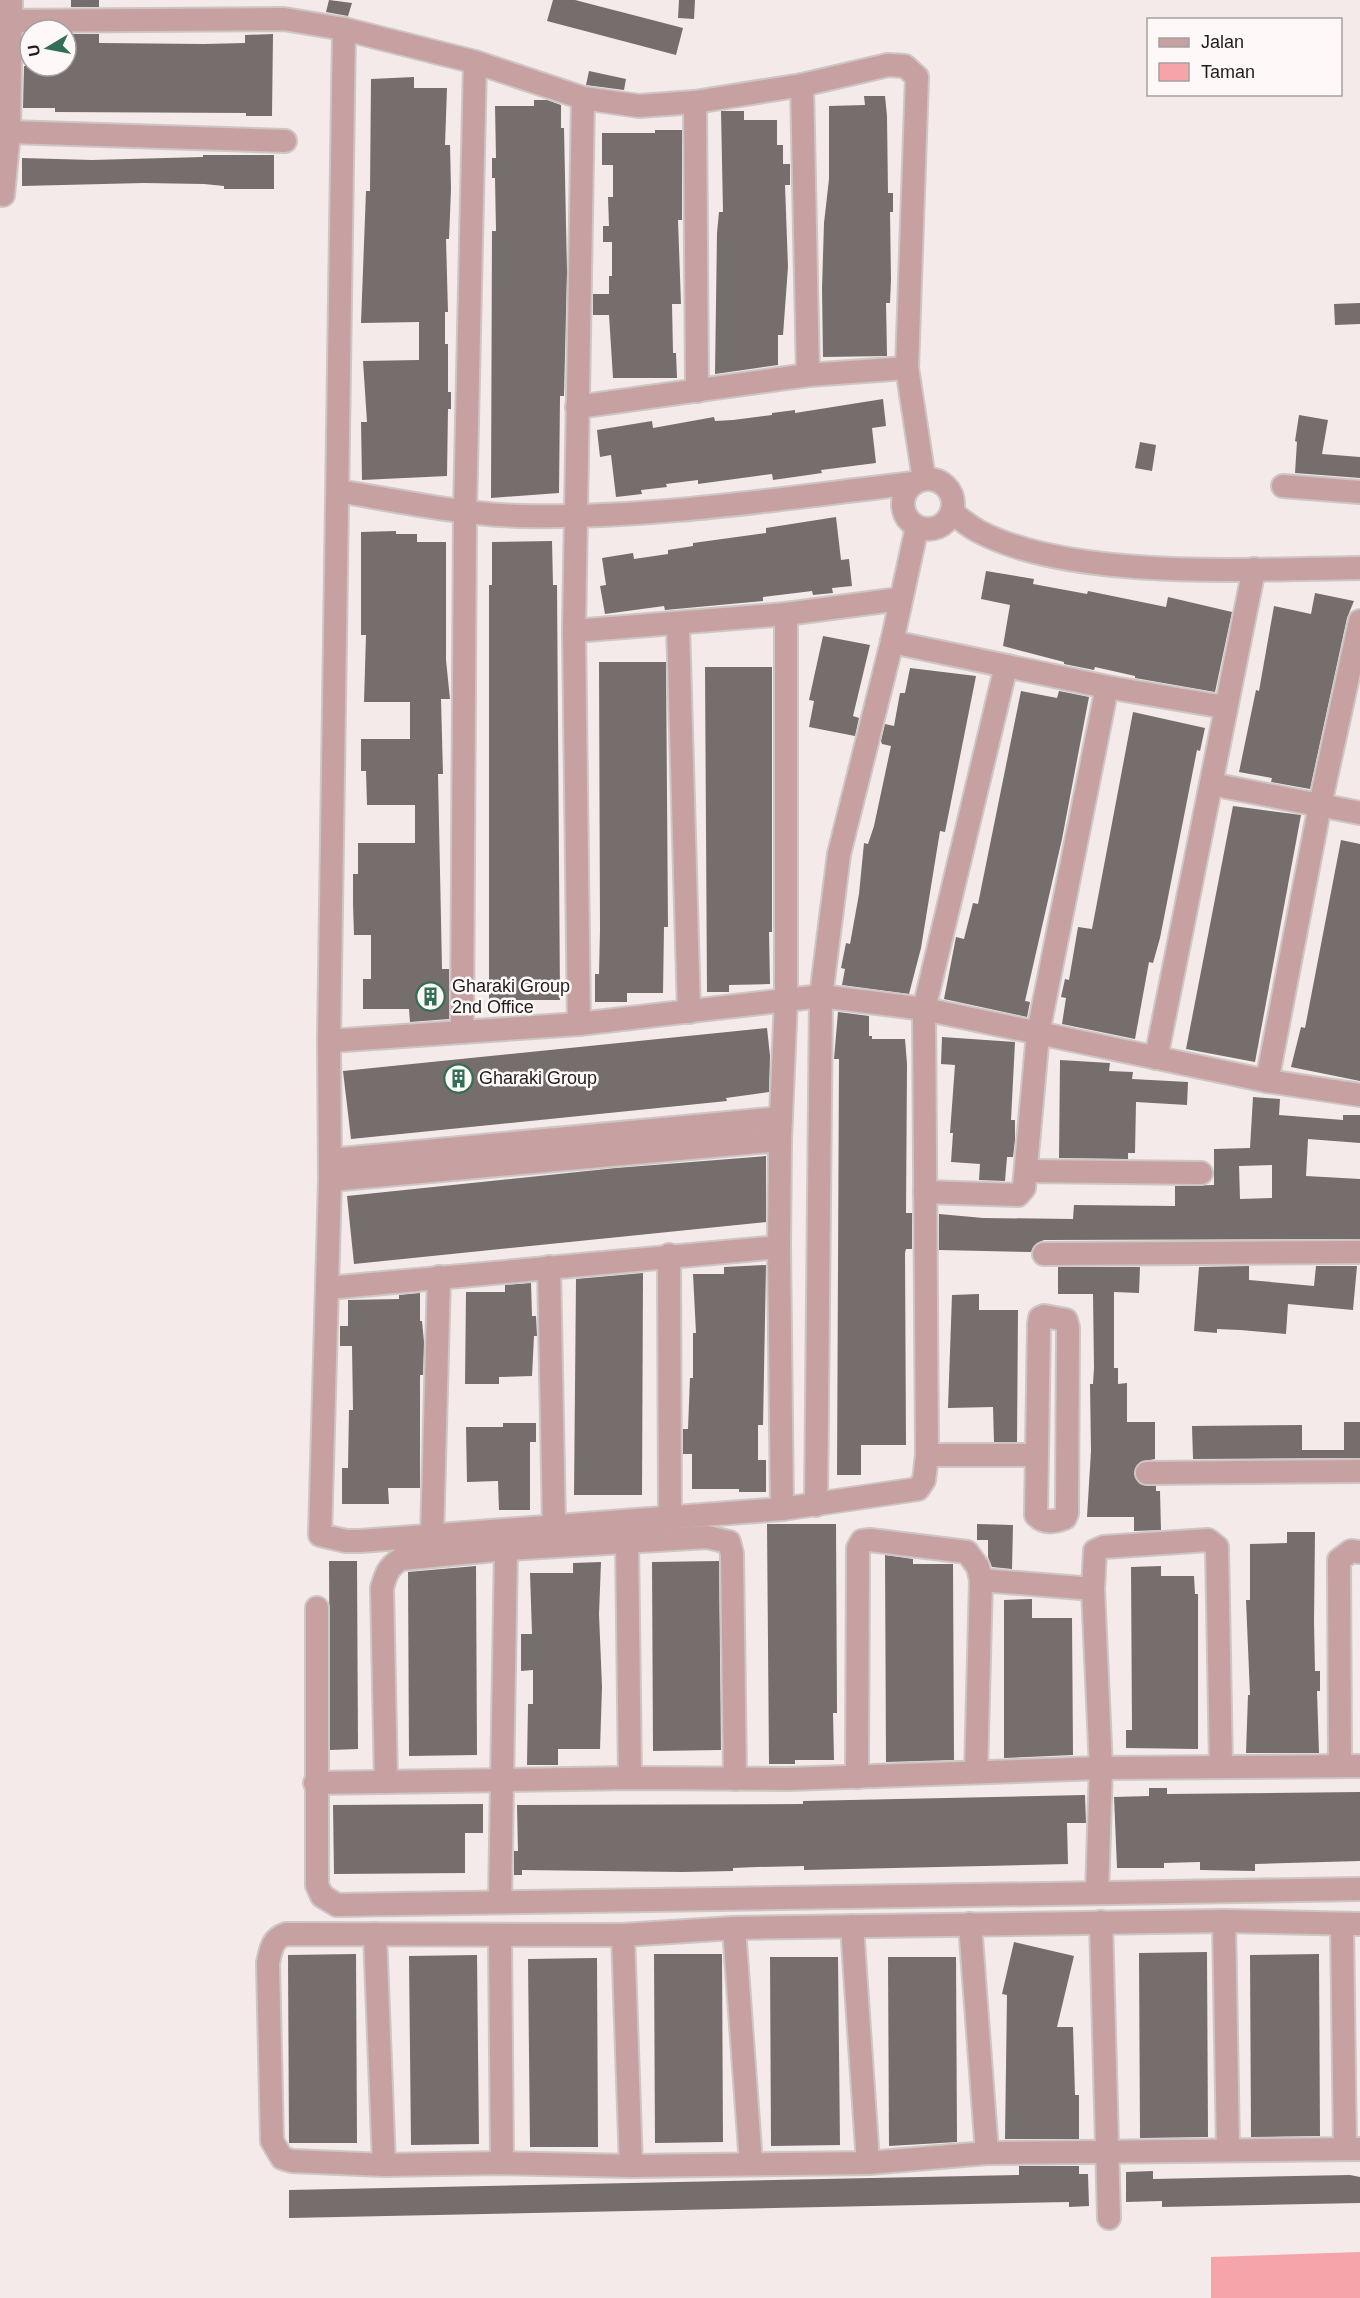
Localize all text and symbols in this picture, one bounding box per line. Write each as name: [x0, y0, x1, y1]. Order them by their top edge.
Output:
north arrow: [18, 18, 78, 78]
legend: [1147, 18, 1342, 96]
text: Jalan: [1201, 32, 1244, 52]
text: U: [24, 43, 43, 58]
text: Taman: [1201, 62, 1255, 82]
place label: Gharaki Group 2nd Office: [452, 976, 570, 1017]
building icon: Gharaki Group 2nd Office: [415, 980, 447, 1012]
building icon: Gharaki Group: [442, 1062, 474, 1094]
place label: Gharaki Group: [479, 1068, 597, 1088]

